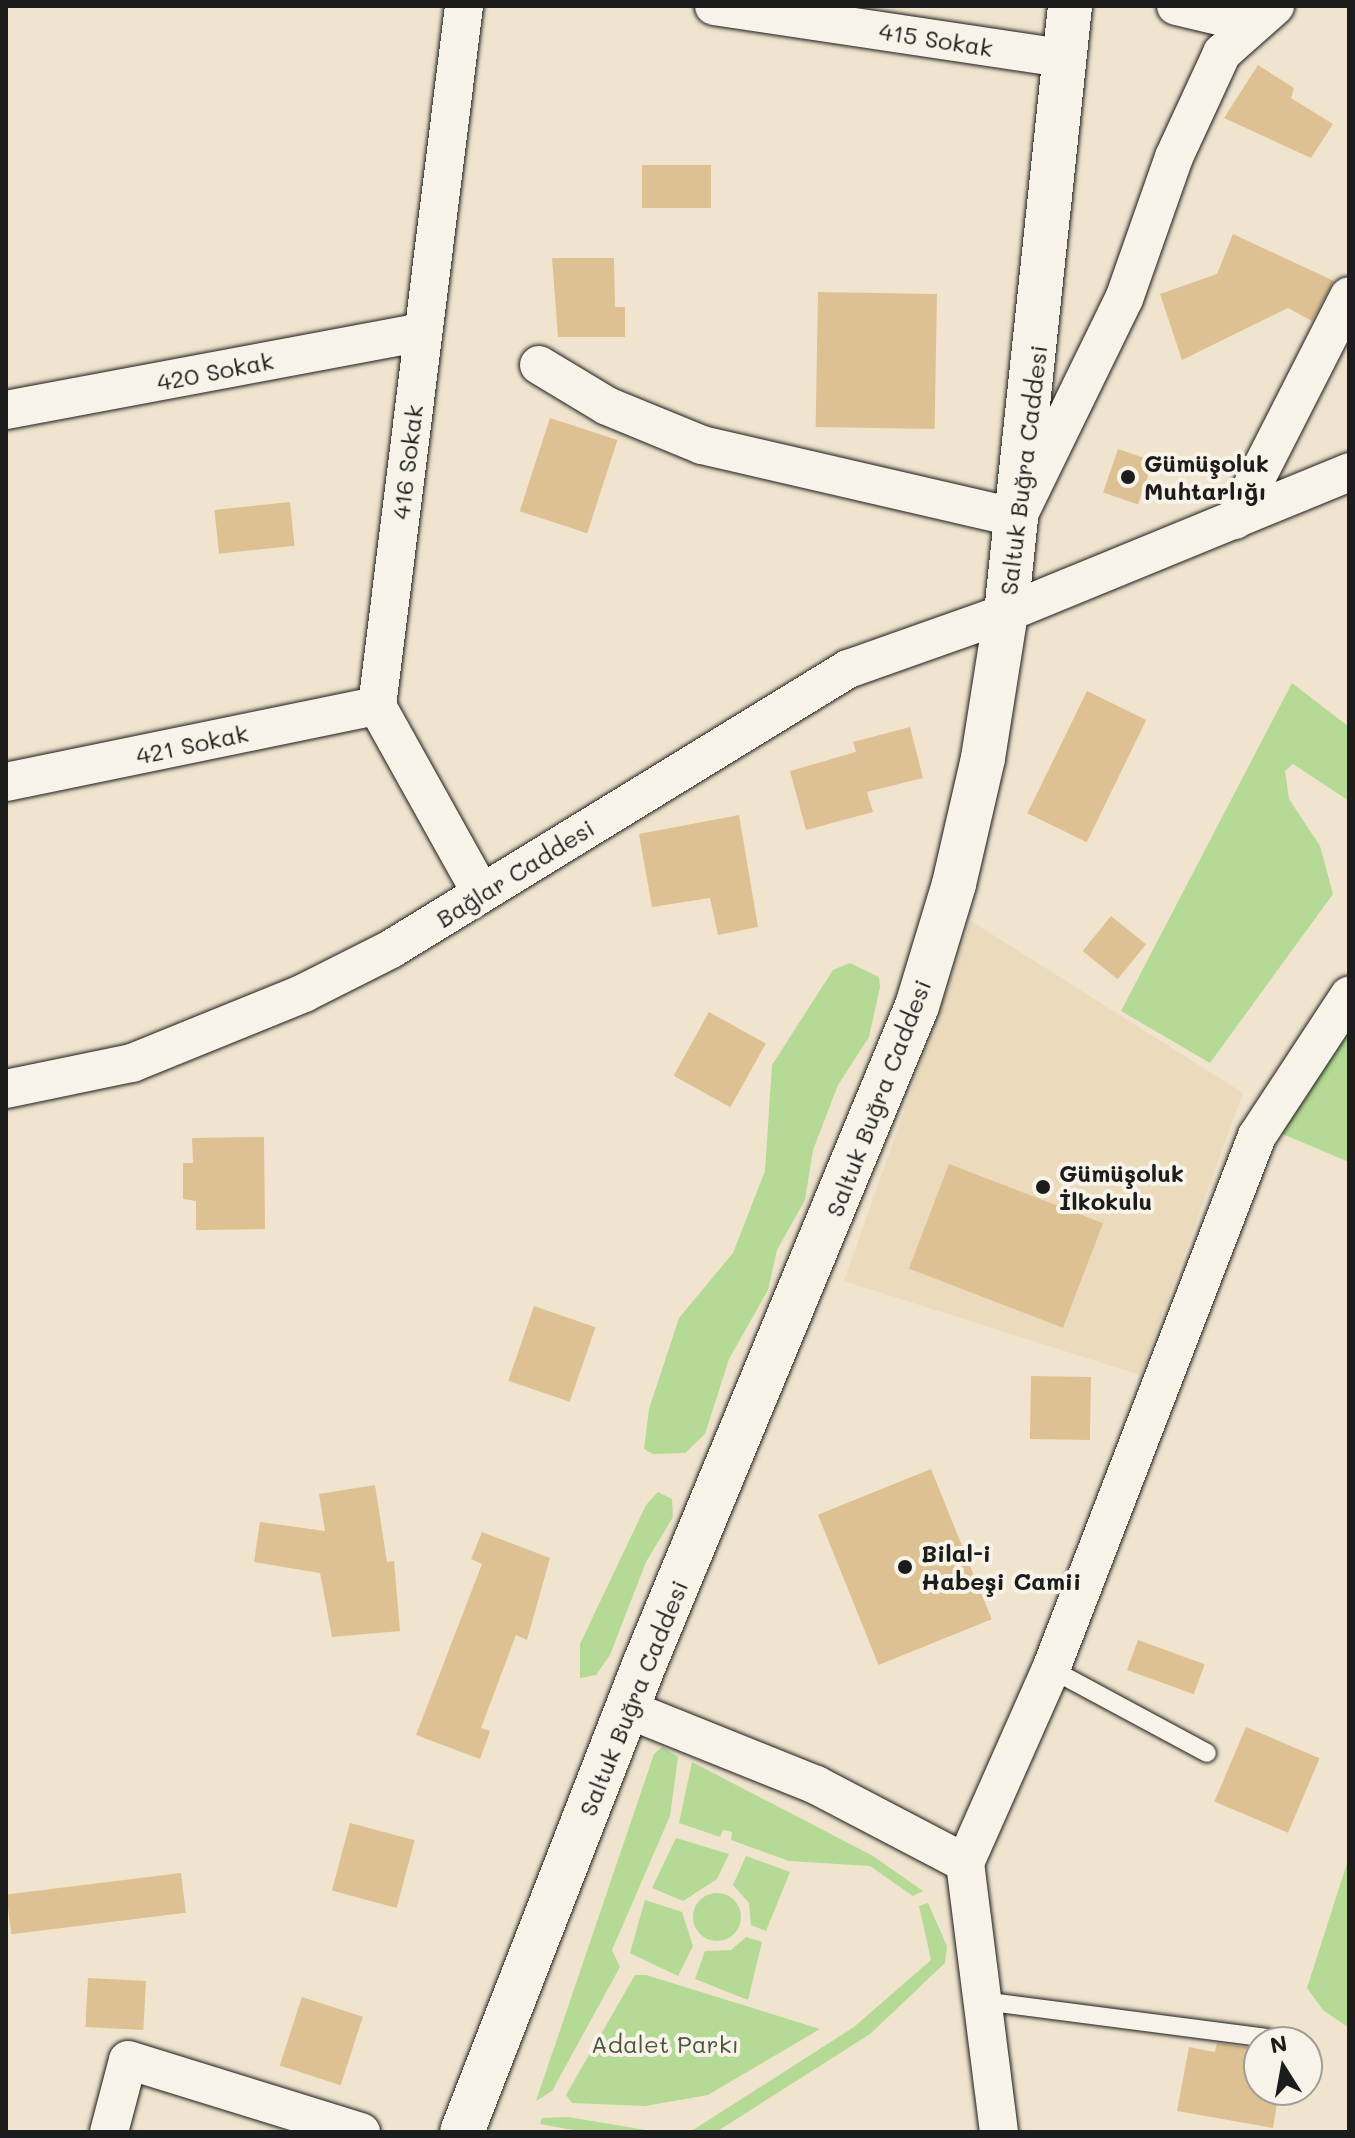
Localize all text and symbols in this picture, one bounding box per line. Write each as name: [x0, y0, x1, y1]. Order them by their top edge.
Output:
street label: 415 Sokak: [877, 16, 995, 62]
street label: Saltuk Buğra Caddesi: [993, 343, 1053, 597]
street label: 420 Sokak: [154, 346, 276, 396]
street label: 416 Sokak: [386, 403, 428, 521]
place label: Gümüşoluk Muhtarlığı: [1144, 449, 1269, 505]
marker: Gümüşoluk Muhtarlığı: [1119, 468, 1137, 486]
street label: 421 Sokak: [133, 718, 251, 770]
street label: Bağlar Caddesi: [431, 813, 599, 933]
street label: Saltuk Buğra Caddesi: [819, 975, 937, 1221]
place label: Gümüşoluk İlkokulu: [1059, 1159, 1184, 1215]
marker: Gümüşoluk İlkokulu: [1034, 1178, 1052, 1196]
place label: Bilal-i Habeşi Camii: [921, 1539, 1081, 1595]
marker: Bilal-i Habeşi Camii: [896, 1558, 914, 1576]
street label: Saltuk Buğra Caddesi: [573, 1576, 693, 1820]
north arrow: [1243, 2026, 1323, 2106]
text: N: [1268, 2028, 1290, 2060]
park label: Adalet Parkı: [591, 2030, 739, 2058]

